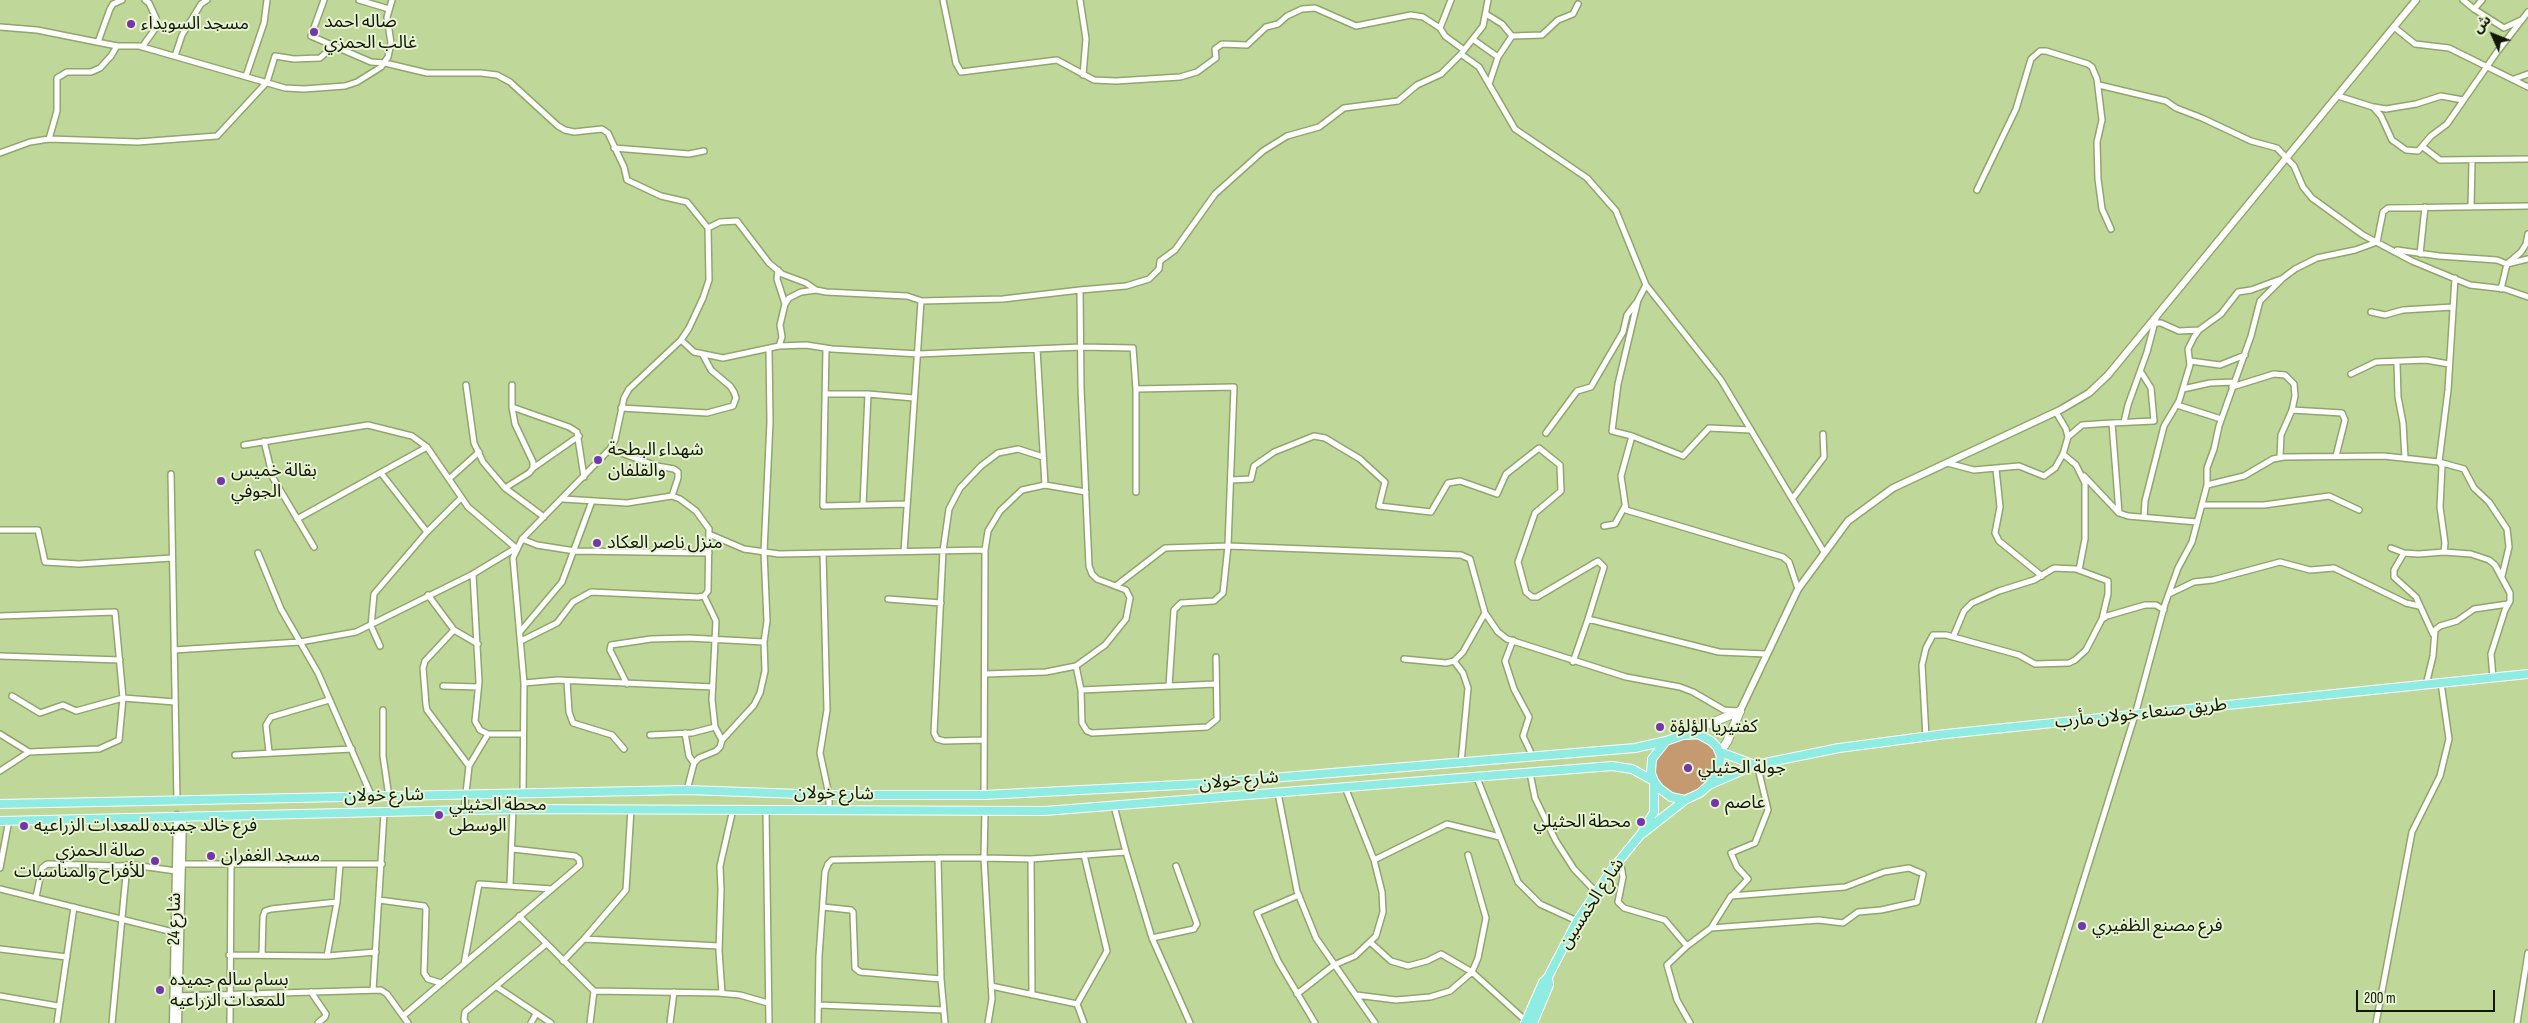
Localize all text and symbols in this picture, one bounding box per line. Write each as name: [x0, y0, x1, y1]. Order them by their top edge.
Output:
north arrow: [2468, 10, 2518, 60]
place label: صاله احمد غالب الحمزي: [324, 11, 417, 54]
text: ش: [2469, 11, 2495, 37]
place label: مسجد السويداء: [141, 13, 249, 35]
marker: مسجد السويداء: [125, 18, 137, 30]
marker: صاله احمد غالب الحمزي: [308, 26, 320, 38]
place label: شهداء البطحة والقلفان: [608, 439, 703, 482]
marker: شهداء البطحة والقلفان: [592, 454, 604, 466]
place label: بقالة خميس الجوفي: [231, 460, 317, 502]
marker: بقالة خميس الجوفي: [215, 475, 227, 487]
place label: منزل ناصر العكاد: [607, 532, 723, 554]
marker: منزل ناصر العكاد: [591, 537, 603, 549]
street label: طريق صنعاء خولان مأرب: [2054, 694, 2228, 734]
place label: كفتيريا الؤلؤة: [1670, 716, 1758, 738]
marker: كفتيريا الؤلؤة: [1654, 721, 1666, 733]
place label: جولة الحثيلي: [1698, 757, 1786, 779]
marker: جولة الحثيلي: [1682, 762, 1694, 774]
street label: شارع خولان: [1198, 767, 1280, 795]
street label: شارع خولان: [794, 783, 874, 805]
street label: شارع خولان: [344, 785, 424, 807]
place label: عاصم: [1725, 792, 1766, 814]
place label: محطة الحثيلي الوسطى: [449, 794, 547, 836]
marker: عاصم: [1709, 797, 1721, 809]
marker: محطة الحثيلي الوسطى: [433, 809, 445, 821]
place label: محطة الحثيلي: [1533, 811, 1631, 833]
place label: فرع خالد جميده للمعدات الزراعيه: [34, 815, 257, 837]
marker: محطة الحثيلي: [1635, 816, 1647, 828]
marker: فرع خالد جميده للمعدات الزراعيه: [18, 820, 30, 832]
place label: صالة الحمزي للأفراح والمناسبات: [14, 840, 145, 882]
place label: مسجد الغفران: [221, 845, 320, 867]
marker: مسجد الغفران: [205, 850, 217, 862]
marker: صالة الحمزي للأفراح والمناسبات: [149, 855, 161, 867]
street label: شارع الخمسين: [1555, 855, 1629, 953]
street label: شارع 24: [164, 892, 186, 946]
place label: فرع مصنع الظفيري: [2092, 915, 2222, 937]
marker: فرع مصنع الظفيري: [2076, 920, 2088, 932]
place label: بسام سالم جميده للمعدات الزراعيه: [170, 969, 289, 1012]
scale bar: [2358, 980, 2497, 1012]
marker: بسام سالم جميده للمعدات الزراعيه: [154, 984, 166, 996]
text: 200 m: [2364, 989, 2396, 1008]

